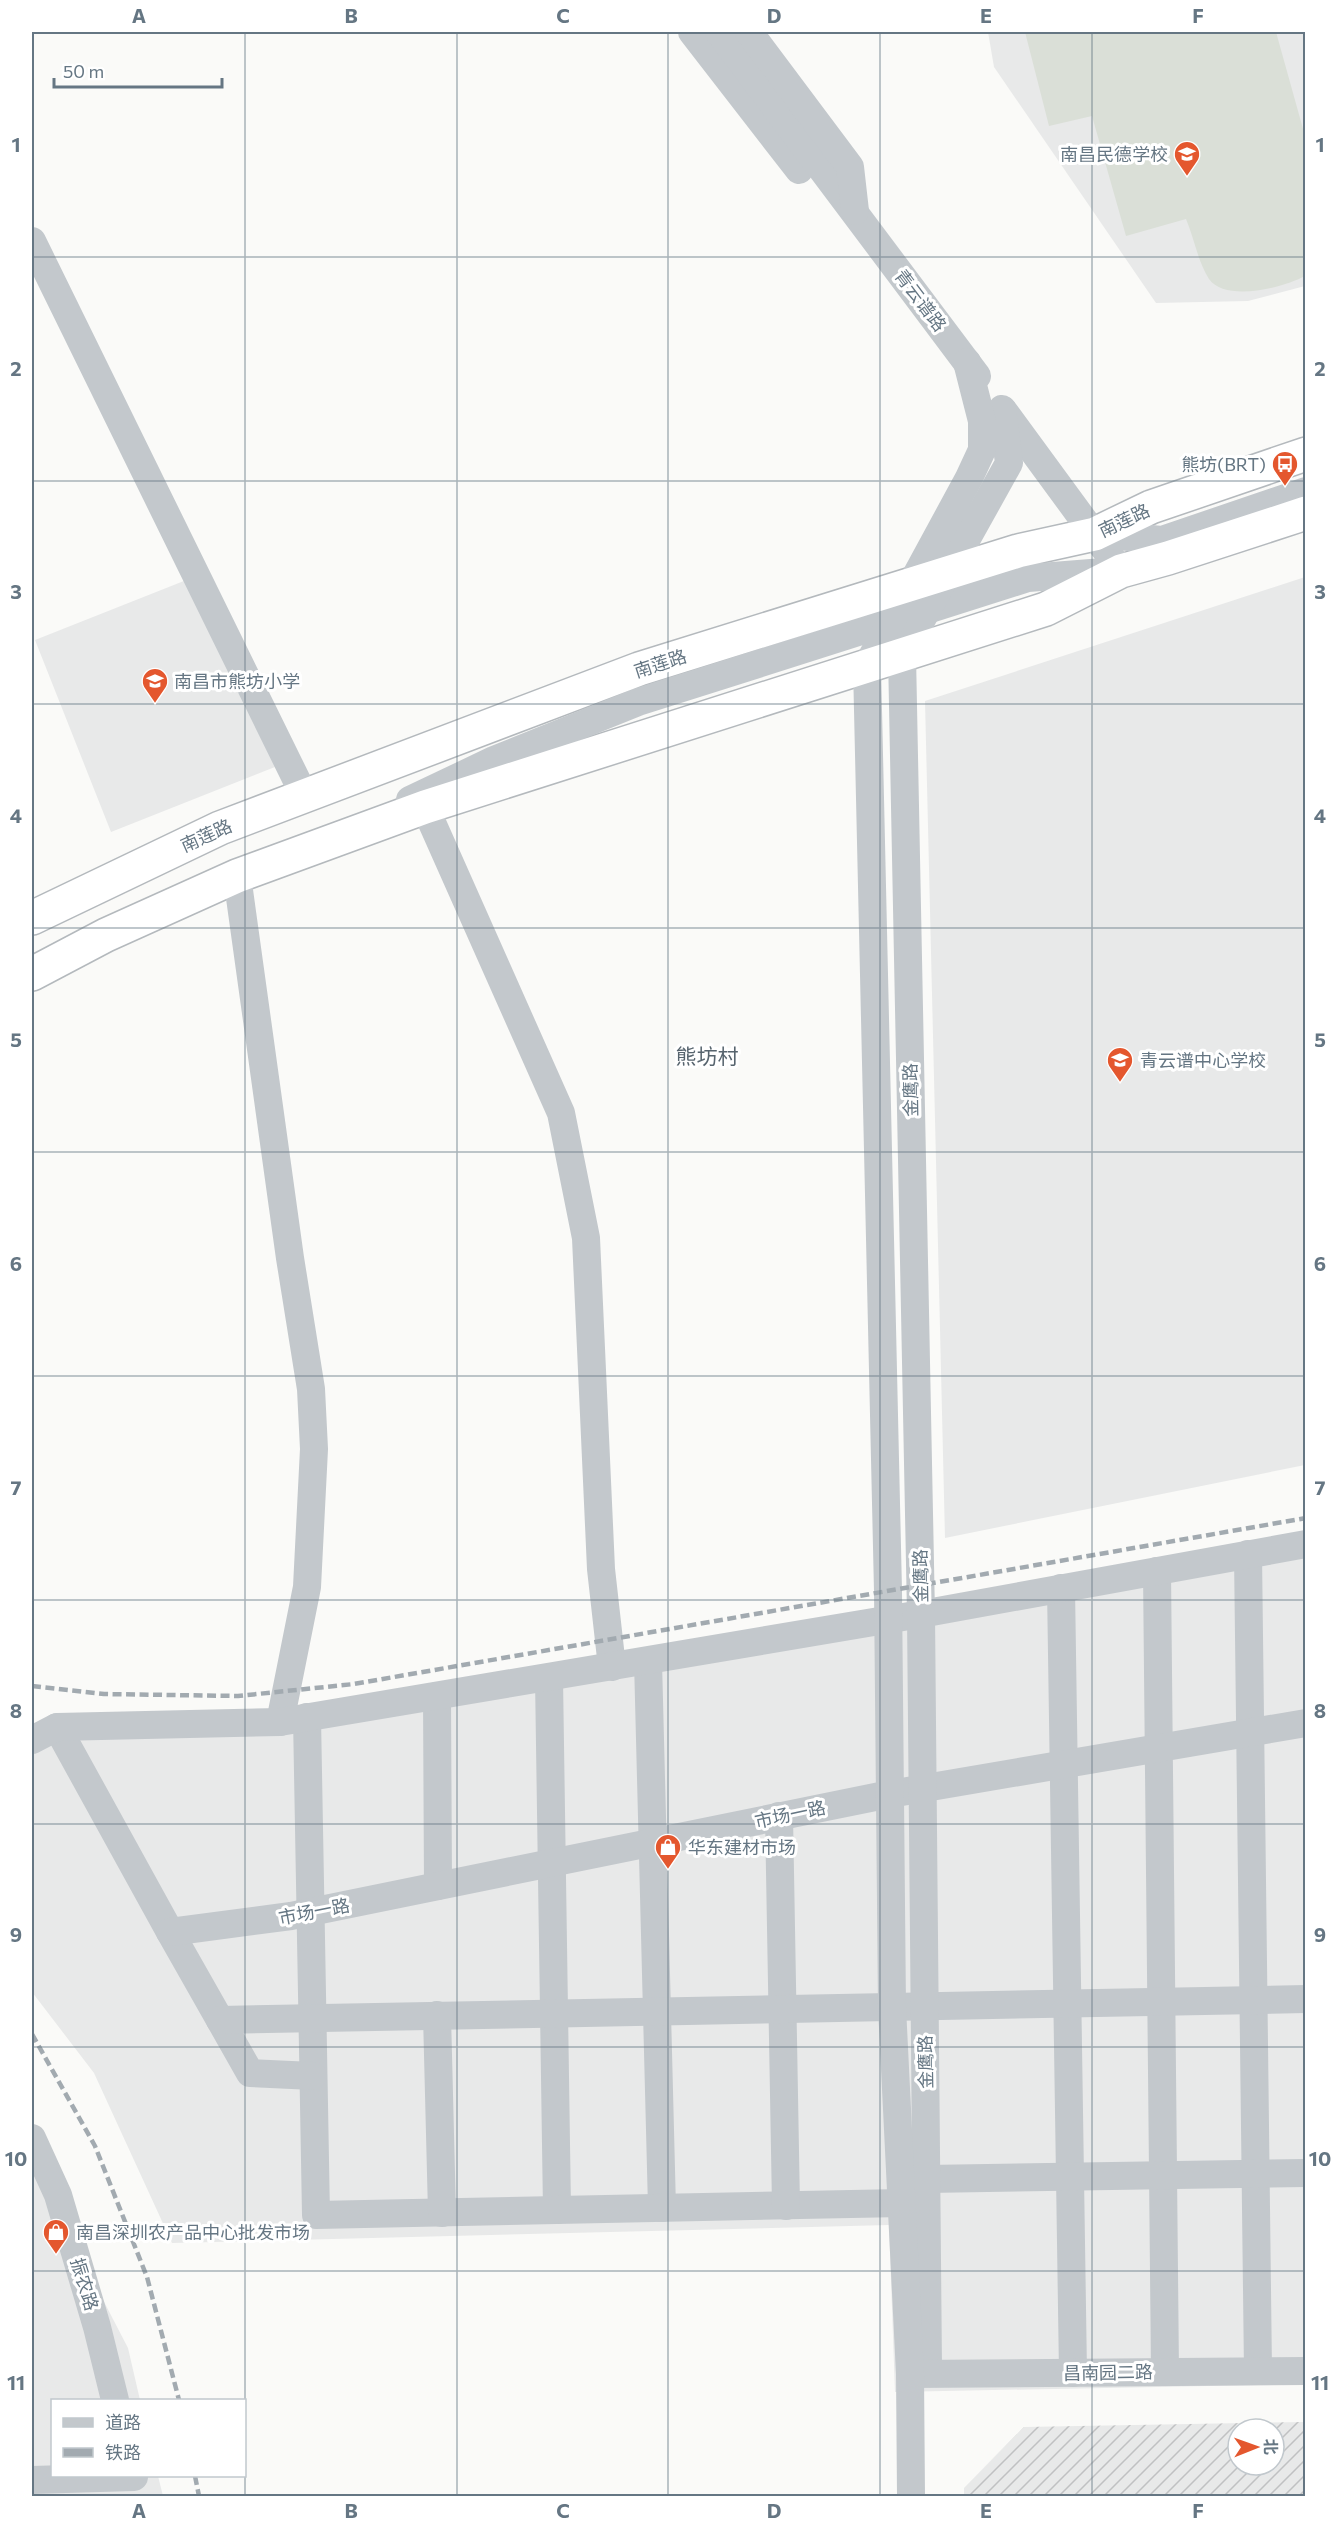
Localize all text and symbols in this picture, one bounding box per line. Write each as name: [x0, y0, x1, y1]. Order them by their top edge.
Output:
text: A: [132, 3, 146, 27]
text: B: [344, 3, 358, 27]
text: C: [556, 3, 570, 27]
text: D: [767, 3, 781, 27]
text: E: [980, 3, 992, 27]
text: F: [1192, 3, 1204, 27]
scale bar: [54, 51, 222, 89]
text: 50 m: [63, 60, 104, 82]
text: 1: [11, 132, 21, 156]
text: 1: [1315, 132, 1325, 156]
school or university icon: 南昌民德学校: [1172, 139, 1202, 177]
place label: 南昌民德学校: [1060, 143, 1168, 165]
street label: 青云谱路: [891, 265, 951, 335]
text: 2: [10, 356, 22, 380]
text: 2: [1314, 356, 1326, 380]
bus stop icon: 熊坊(BRT): [1270, 449, 1300, 487]
place label: 熊坊(BRT): [1181, 453, 1266, 475]
street label: 南莲路: [1095, 499, 1153, 541]
text: 3: [10, 579, 22, 603]
text: 3: [1314, 579, 1326, 603]
street label: 南莲路: [631, 644, 689, 682]
school or university icon: 南昌市熊坊小学: [140, 666, 170, 704]
place label: 南昌市熊坊小学: [174, 670, 300, 692]
text: 4: [10, 803, 22, 827]
text: 4: [1314, 803, 1326, 827]
street label: 南莲路: [177, 814, 235, 856]
text: 5: [10, 1027, 22, 1051]
text: 5: [1314, 1027, 1326, 1051]
district label: 熊坊村: [676, 1043, 739, 1068]
school or university icon: 青云谱中心学校: [1105, 1045, 1135, 1083]
place label: 青云谱中心学校: [1140, 1049, 1266, 1071]
street label: 金鹰路: [899, 1063, 921, 1117]
text: 6: [10, 1251, 22, 1275]
text: 6: [1314, 1251, 1326, 1275]
text: 7: [11, 1475, 22, 1499]
text: 7: [1315, 1475, 1326, 1499]
street label: 金鹰路: [909, 1549, 931, 1603]
text: 8: [10, 1698, 22, 1722]
text: 8: [1314, 1698, 1326, 1722]
street label: 市场一路: [752, 1796, 828, 1832]
shop icon: 华东建材市场: [653, 1832, 683, 1870]
place label: 华东建材市场: [688, 1836, 796, 1858]
street label: 市场一路: [277, 1893, 351, 1929]
text: 9: [10, 1922, 22, 1946]
text: 9: [1314, 1922, 1326, 1946]
street label: 金鹰路: [914, 2035, 936, 2089]
text: 10: [5, 2146, 27, 2170]
text: 10: [1309, 2146, 1331, 2170]
shop icon: 南昌深圳农产品中心批发市场: [41, 2217, 71, 2255]
place label: 南昌深圳农产品中心批发市场: [76, 2221, 310, 2243]
street label: 振农路: [67, 2255, 103, 2313]
street label: 昌南园二路: [1063, 2360, 1153, 2384]
text: 11: [7, 2370, 25, 2394]
text: 11: [1311, 2370, 1329, 2394]
legend: [51, 2399, 246, 2477]
text: 道路: [105, 2411, 141, 2433]
north arrow: [1226, 2417, 1286, 2477]
text: 北: [1262, 2439, 1281, 2455]
text: 铁路: [105, 2441, 141, 2463]
text: A: [132, 2498, 146, 2522]
text: B: [344, 2498, 358, 2522]
text: C: [556, 2498, 570, 2522]
text: D: [767, 2498, 781, 2522]
text: E: [980, 2498, 992, 2522]
text: F: [1192, 2498, 1204, 2522]

